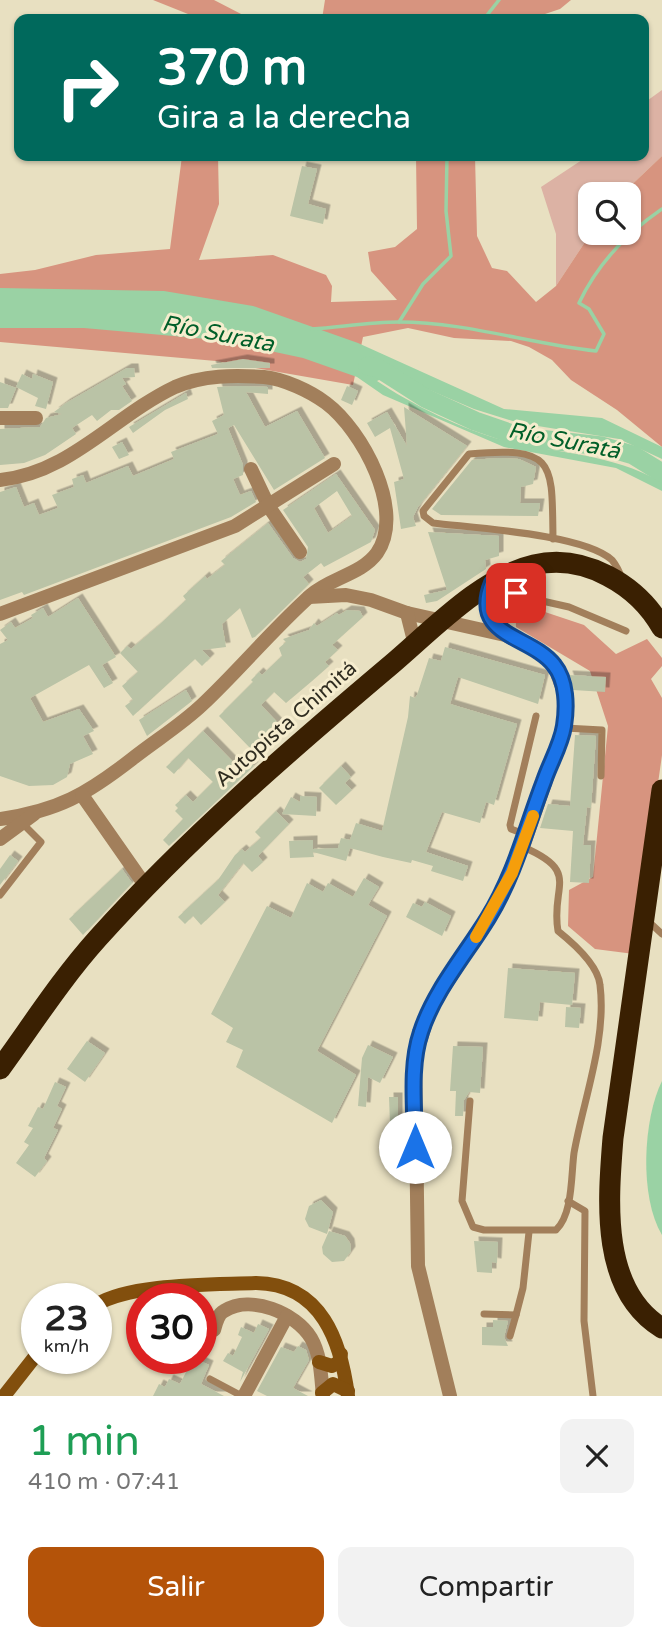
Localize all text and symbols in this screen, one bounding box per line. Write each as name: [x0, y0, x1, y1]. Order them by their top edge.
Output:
text: 370 m: [157, 39, 307, 98]
icon: right: [42, 42, 133, 133]
text: Gira a la derecha: [157, 99, 411, 137]
map controls: [578, 182, 641, 245]
button: search: [578, 182, 641, 245]
water label: Río Surata: [160, 309, 277, 359]
water label: Río Suratá: [506, 416, 623, 466]
pin: [486, 563, 546, 623]
icon: arrive: [497, 574, 535, 612]
street label: Autopista Chimitá: [210, 656, 362, 792]
position arrow: [378, 1110, 452, 1184]
speed limit sign: 30: [126, 1283, 217, 1374]
text: 23: [45, 1298, 88, 1340]
text: km/h: [44, 1335, 89, 1357]
text: 1 min: [28, 1416, 140, 1467]
button: close: [560, 1419, 634, 1493]
text: 410 m · 07:41: [28, 1468, 180, 1496]
button: Salir: [28, 1547, 324, 1627]
button: Compartir: [338, 1547, 634, 1627]

